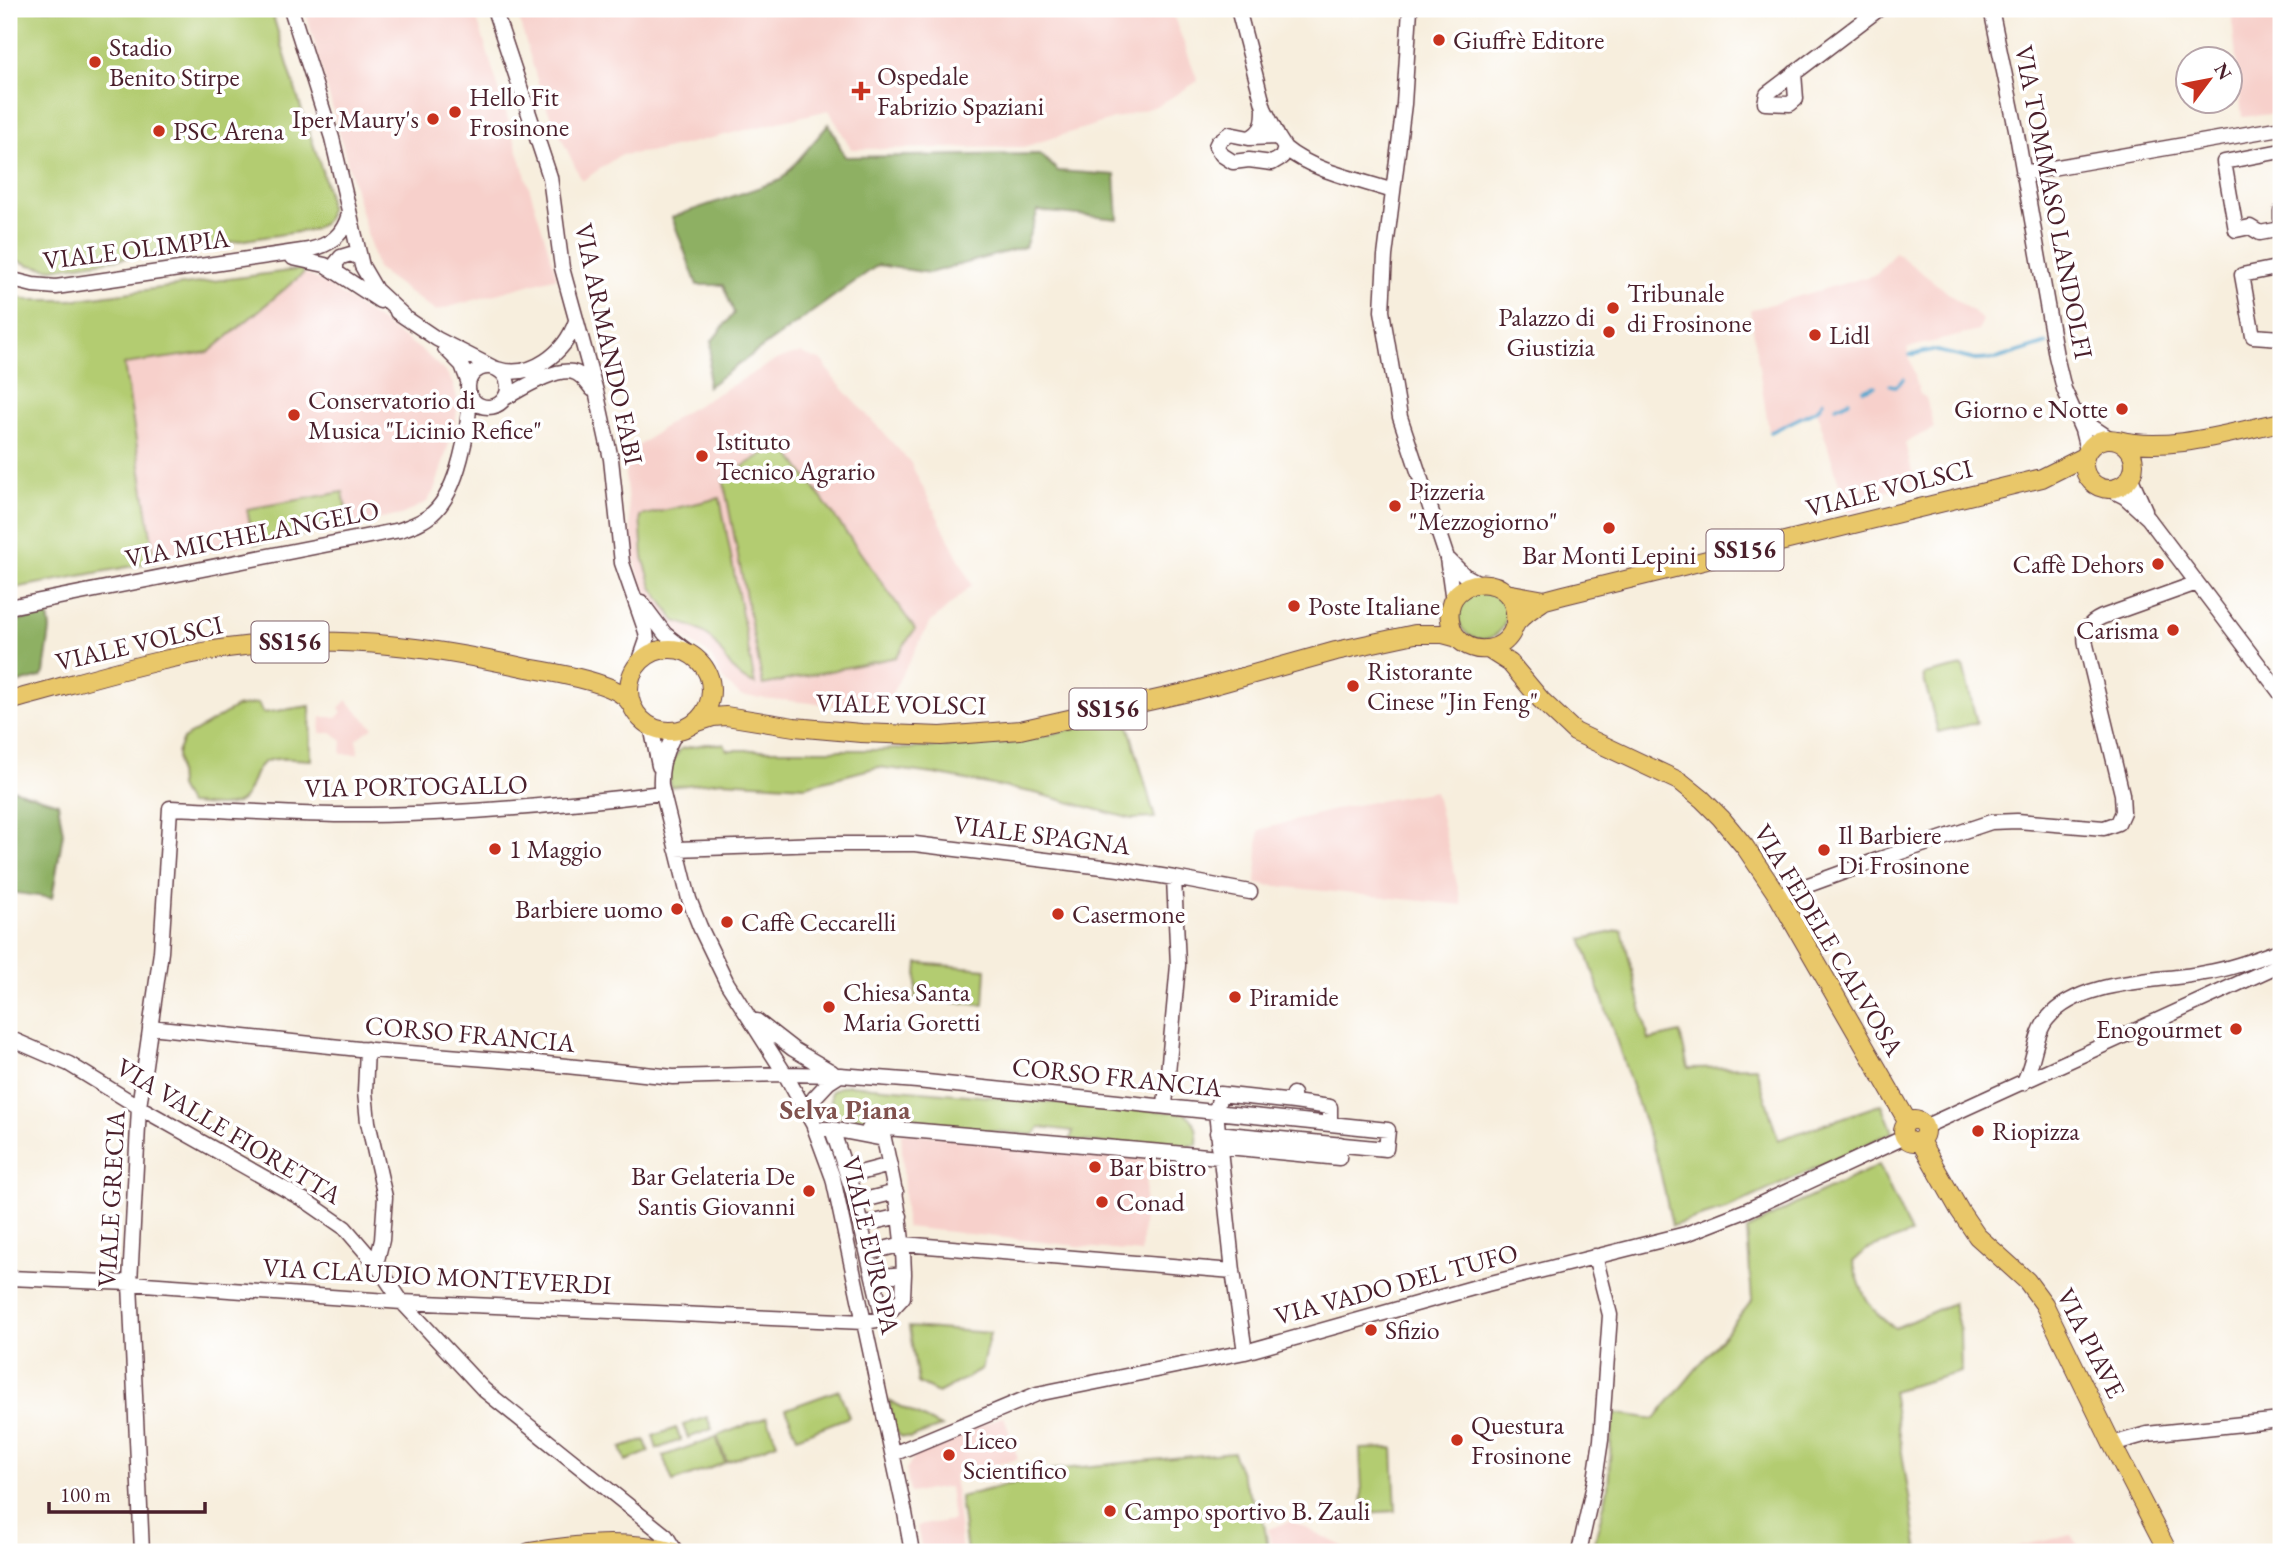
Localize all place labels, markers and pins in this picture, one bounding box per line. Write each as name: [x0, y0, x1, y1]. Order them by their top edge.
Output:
place label: Giuffrè Editore: [1453, 23, 1604, 57]
place label: Stadio Benito Stirpe: [109, 30, 240, 94]
marker: Giuffrè Editore: [1431, 32, 1447, 48]
marker: Stadio Benito Stirpe: [87, 54, 103, 70]
place label: Ospedale Fabrizio Spaziani: [877, 59, 1044, 123]
place label: Hello Fit Frosinone: [469, 80, 569, 144]
marker: Ospedale Fabrizio Spaziani: [851, 81, 871, 101]
place label: Iper Maury's: [292, 102, 419, 136]
marker: Hello Fit Frosinone: [447, 104, 463, 120]
marker: Iper Maury's: [425, 111, 441, 127]
place label: PSC Arena: [173, 114, 285, 148]
marker: PSC Arena: [151, 123, 167, 139]
place label: Tribunale di Frosinone: [1627, 276, 1752, 340]
place label: Palazzo di Giustizia: [1498, 300, 1596, 364]
marker: Tribunale di Frosinone: [1605, 300, 1621, 316]
place label: Lidl: [1829, 318, 1870, 352]
marker: Palazzo di Giustizia: [1601, 324, 1617, 340]
marker: Lidl: [1807, 327, 1823, 343]
place label: Conservatorio di Musica "Licinio Refice": [308, 383, 542, 447]
place label: Giorno e Notte: [1954, 392, 2108, 426]
marker: Giorno e Notte: [2114, 401, 2130, 417]
marker: Conservatorio di Musica "Licinio Refice": [286, 407, 302, 423]
place label: Istituto Tecnico Agrario: [716, 424, 875, 488]
marker: Istituto Tecnico Agrario: [694, 448, 710, 464]
place label: Pizzeria "Mezzogiorno": [1409, 474, 1558, 538]
marker: Pizzeria "Mezzogiorno": [1387, 498, 1403, 514]
marker: Bar Monti Lepini: [1601, 520, 1617, 536]
place label: Bar Monti Lepini: [1522, 538, 1696, 572]
place label: Caffè Dehors: [2012, 547, 2144, 581]
marker: Caffè Dehors: [2150, 556, 2166, 572]
place label: Poste Italiane: [1308, 589, 1440, 623]
marker: Poste Italiane: [1286, 598, 1302, 614]
place label: Carisma: [2076, 613, 2160, 647]
marker: Carisma: [2165, 622, 2181, 638]
place label: Ristorante Cinese "Jin Feng": [1367, 654, 1538, 718]
marker: Ristorante Cinese "Jin Feng": [1345, 678, 1361, 694]
place label: Il Barbiere Di Frosinone: [1838, 818, 1969, 882]
place label: 1 Maggio: [509, 832, 602, 866]
marker: 1 Maggio: [487, 841, 503, 857]
marker: Il Barbiere Di Frosinone: [1816, 842, 1832, 858]
place label: Barbiere uomo: [515, 892, 663, 926]
place label: Casermone: [1072, 897, 1185, 931]
marker: Barbiere uomo: [669, 901, 685, 917]
place label: Caffè Ceccarelli: [741, 905, 896, 939]
marker: Casermone: [1050, 906, 1066, 922]
marker: Caffè Ceccarelli: [719, 914, 735, 930]
place label: Chiesa Santa Maria Goretti: [843, 975, 980, 1039]
place label: Piramide: [1249, 980, 1339, 1014]
marker: Piramide: [1227, 989, 1243, 1005]
marker: Chiesa Santa Maria Goretti: [821, 999, 837, 1015]
place label: Enogourmet: [2096, 1012, 2222, 1046]
marker: Enogourmet: [2228, 1021, 2244, 1037]
place label: Riopizza: [1992, 1114, 2080, 1148]
marker: Riopizza: [1970, 1123, 1986, 1139]
place label: Bar bistro: [1109, 1150, 1206, 1184]
place label: Bar Gelateria De Santis Giovanni: [631, 1159, 795, 1223]
marker: Bar bistro: [1087, 1159, 1103, 1175]
marker: Bar Gelateria De Santis Giovanni: [801, 1183, 817, 1199]
place label: Conad: [1116, 1185, 1185, 1219]
marker: Conad: [1094, 1194, 1110, 1210]
place label: Sfizio: [1385, 1313, 1440, 1347]
marker: Sfizio: [1363, 1322, 1379, 1338]
place label: Questura Frosinone: [1471, 1408, 1571, 1472]
place label: Liceo Scientifico: [963, 1423, 1067, 1487]
marker: Questura Frosinone: [1449, 1432, 1465, 1448]
marker: Liceo Scientifico: [941, 1447, 957, 1463]
place label: Campo sportivo B. Zauli: [1124, 1494, 1370, 1528]
marker: Campo sportivo B. Zauli: [1102, 1503, 1118, 1519]

